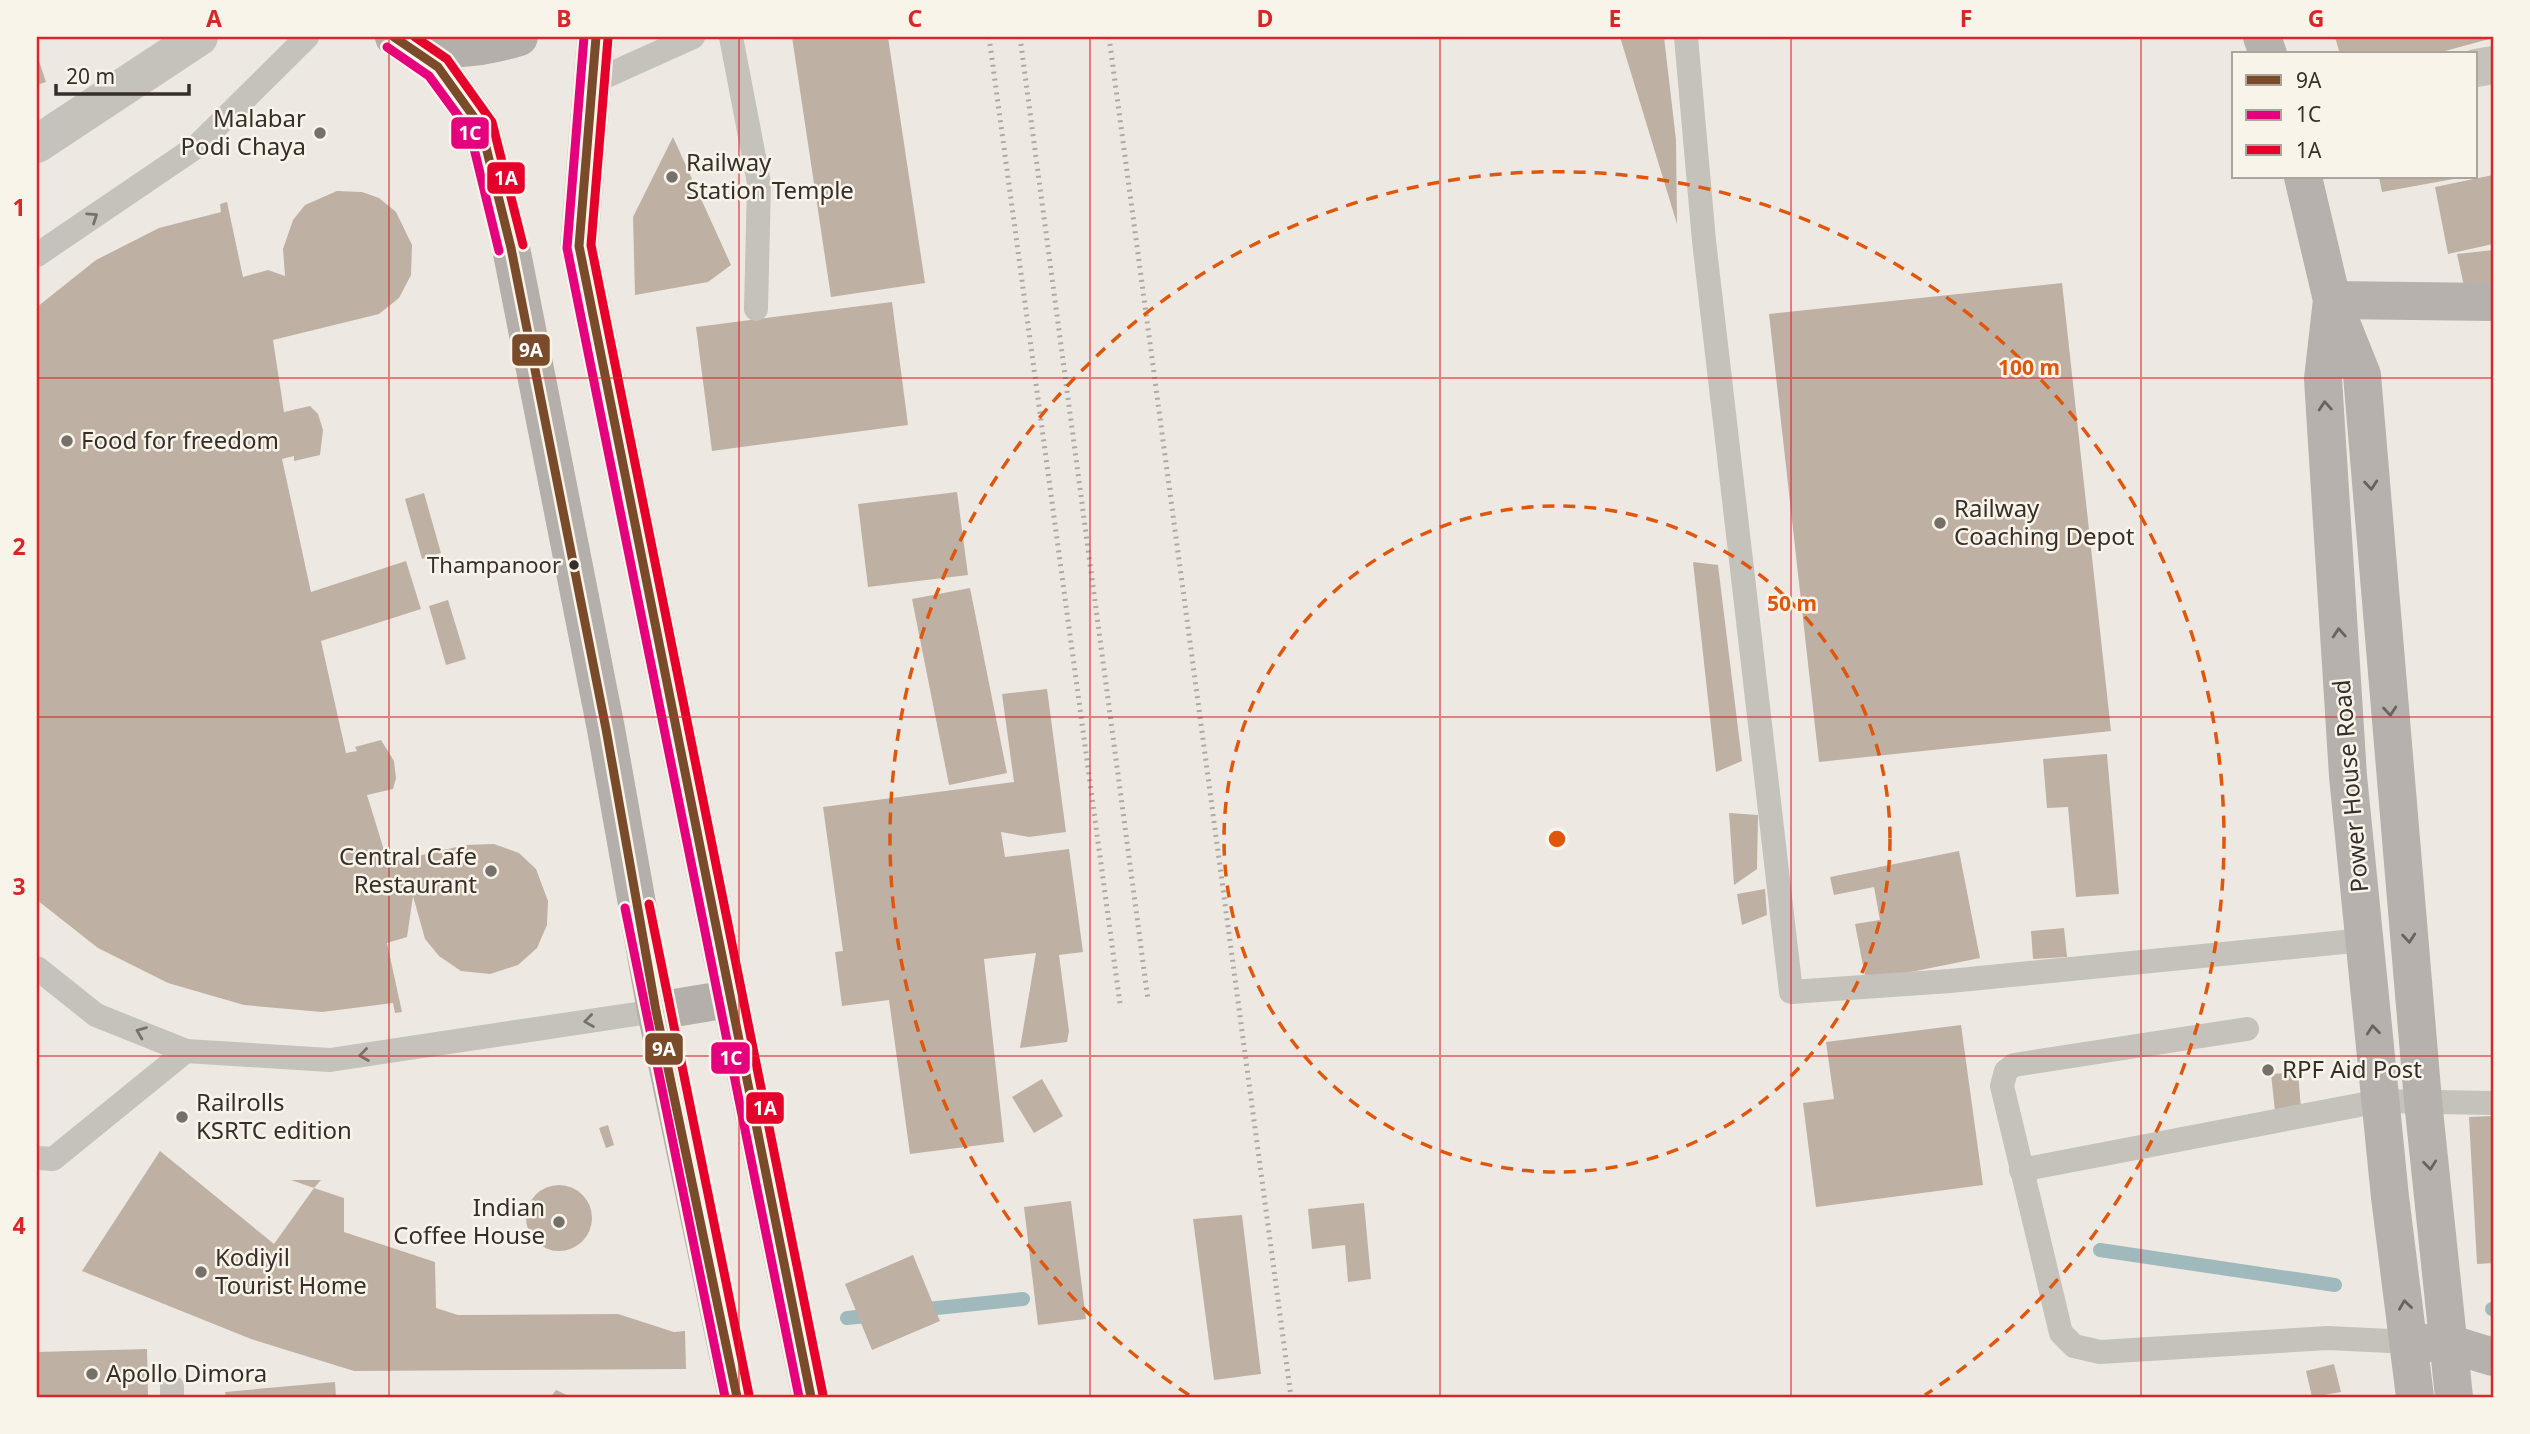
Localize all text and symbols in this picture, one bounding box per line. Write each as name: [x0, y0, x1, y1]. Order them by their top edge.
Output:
text: A: [206, 2, 222, 34]
text: B: [556, 2, 572, 34]
text: C: [908, 2, 923, 34]
text: D: [1257, 2, 1273, 34]
text: E: [1609, 2, 1621, 34]
text: F: [1960, 2, 1972, 34]
text: G: [2308, 2, 2324, 34]
scale bar: [56, 52, 189, 96]
legend: [2232, 52, 2478, 178]
text: 20 m: [66, 62, 115, 90]
text: 9A: [2296, 66, 2322, 94]
text: 1C: [2296, 100, 2321, 128]
place label: Malabar Podi Chaya: [181, 101, 306, 162]
line badge: 1C: [450, 116, 490, 150]
text: 1C: [458, 120, 482, 146]
marker: Malabar Podi Chaya: [312, 125, 328, 141]
text: 1A: [2296, 136, 2322, 164]
place label: Railway Station Temple: [686, 145, 854, 206]
line badge: 1A: [486, 161, 526, 195]
text: 1A: [494, 165, 519, 191]
marker: Railway Station Temple: [664, 169, 680, 185]
text: 1: [12, 191, 26, 223]
one-way arrow: [86, 212, 99, 225]
line badge: 9A: [511, 333, 551, 367]
text: 9A: [519, 337, 544, 363]
text: 100 m: [1998, 353, 2060, 381]
one-way arrow: [2317, 400, 2332, 411]
place label: Food for freedom: [81, 423, 279, 456]
marker: Food for freedom: [59, 433, 75, 449]
one-way arrow: [2363, 479, 2378, 490]
place label: Railway Coaching Depot: [1954, 491, 2135, 552]
marker: Railway Coaching Depot: [1932, 515, 1948, 531]
text: 2: [12, 530, 26, 562]
place label: Thampanoor: [427, 549, 561, 579]
marker: Thampanoor: [567, 558, 581, 572]
text: 50 m: [1767, 589, 1817, 617]
one-way arrow: [2331, 627, 2346, 638]
street label: Power House Road: [2324, 678, 2375, 894]
one-way arrow: [2382, 706, 2397, 717]
centre of rings: [1545, 827, 1569, 851]
place label: Central Cafe Restaurant: [339, 839, 477, 900]
marker: Central Cafe Restaurant: [483, 863, 499, 879]
text: 3: [12, 870, 26, 902]
one-way arrow: [2402, 932, 2417, 944]
one-way arrow: [583, 1013, 595, 1028]
one-way arrow: [2366, 1025, 2381, 1036]
one-way arrow: [135, 1027, 147, 1041]
line badge: 9A: [644, 1032, 684, 1066]
text: 9A: [652, 1036, 677, 1062]
line badge: 1C: [710, 1041, 751, 1075]
text: 1C: [719, 1045, 743, 1071]
one-way arrow: [358, 1047, 370, 1062]
place label: RPF Aid Post: [2282, 1052, 2422, 1085]
marker: RPF Aid Post: [2260, 1062, 2276, 1078]
place label: Railrolls KSRTC edition: [196, 1085, 352, 1146]
line badge: 1A: [745, 1091, 785, 1125]
text: 1A: [753, 1095, 778, 1121]
marker: Railrolls KSRTC edition: [174, 1109, 190, 1125]
one-way arrow: [2422, 1159, 2437, 1170]
place label: Indian Coffee House: [393, 1190, 545, 1251]
text: 4: [12, 1209, 26, 1241]
marker: Indian Coffee House: [551, 1214, 567, 1230]
place label: Kodiyil Tourist Home: [215, 1240, 367, 1301]
marker: Kodiyil Tourist Home: [193, 1264, 209, 1280]
one-way arrow: [2397, 1299, 2412, 1311]
place label: Apollo Dimora: [106, 1356, 267, 1389]
marker: Apollo Dimora: [84, 1366, 100, 1382]

